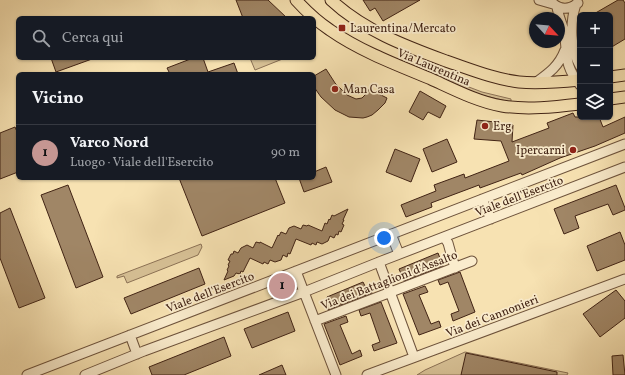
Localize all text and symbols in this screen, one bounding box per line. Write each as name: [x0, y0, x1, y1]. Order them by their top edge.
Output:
north arrow: [529, 12, 565, 48]
map controls: [577, 12, 613, 120]
button: +: [577, 12, 613, 48]
search box: [16, 16, 316, 60]
place label: Laurentina/Mercato: [350, 21, 456, 37]
marker: Laurentina/Mercato: [337, 23, 347, 33]
icon: search: [30, 27, 52, 49]
text: Cerca qui: [62, 28, 124, 49]
street label: Via Laurentina: [395, 45, 473, 91]
button: −: [577, 48, 613, 84]
place label: Man Casa: [343, 82, 395, 98]
marker: Man Casa: [330, 84, 340, 94]
button: layers: [577, 84, 613, 120]
text: Vicino: [32, 87, 83, 110]
place label: Erg: [493, 119, 511, 135]
marker: Erg: [480, 121, 490, 131]
text: Varco Nord: [70, 133, 149, 154]
place label: Ipercarni: [516, 143, 565, 159]
text: 1: [42, 144, 48, 162]
text: 90 m: [271, 144, 300, 162]
marker: Ipercarni: [568, 145, 578, 155]
text: Luogo · Viale dell'Esercito: [70, 154, 214, 172]
street label: Viale dell'Esercito: [473, 173, 566, 221]
your location: [374, 228, 394, 248]
street label: Via dei Battaglioni d'Assalto: [319, 247, 460, 314]
street label: Viale dell'Esercito: [164, 269, 257, 317]
pin: 1: [269, 271, 295, 301]
street label: Via dei Cannonieri: [444, 292, 541, 342]

